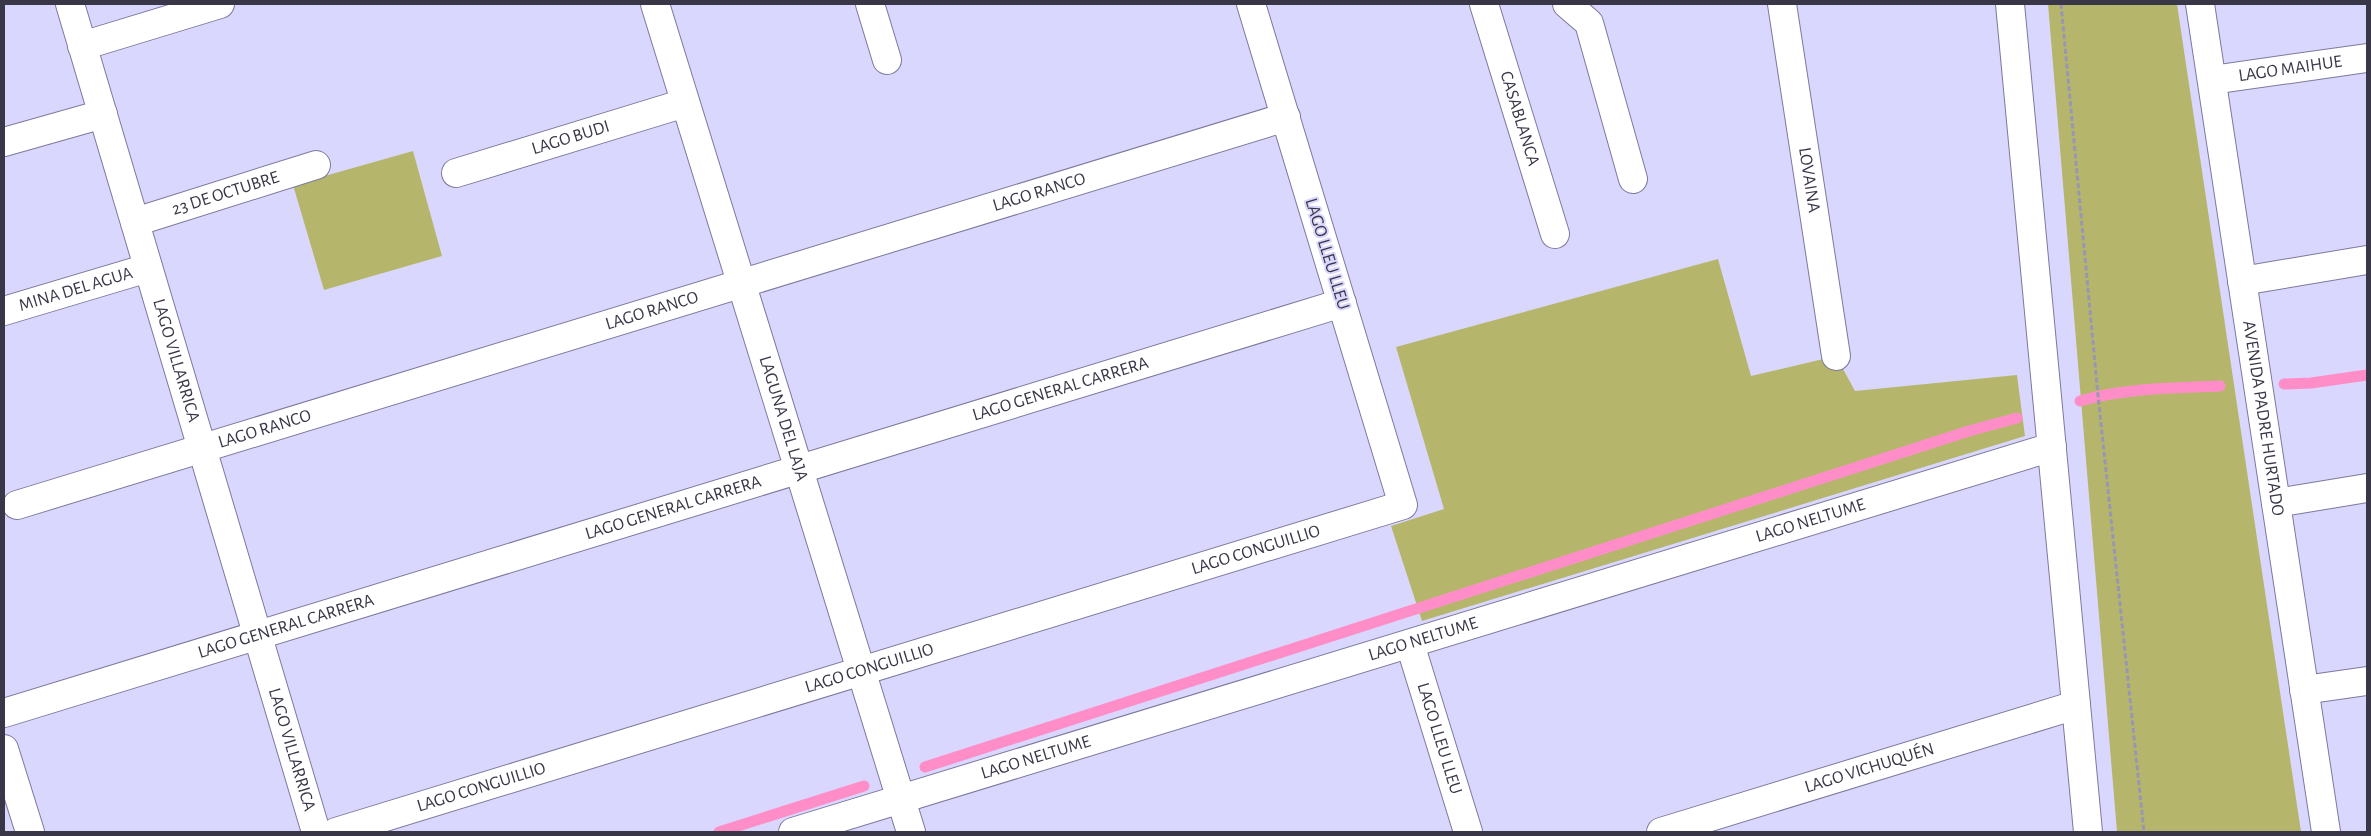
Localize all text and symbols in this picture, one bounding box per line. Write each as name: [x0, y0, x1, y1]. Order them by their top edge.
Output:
street label: LAGO MAIHUE: [2237, 53, 2344, 85]
street label: CASABLANCA: [1496, 69, 1543, 169]
street label: LAGO BUDI: [530, 118, 612, 158]
street label: LOVAINA: [1795, 146, 1823, 214]
street label: 23 DE OCTUBRE: [170, 168, 282, 219]
street label: LAGO RANCO: [991, 170, 1088, 215]
street label: LAGO LLEU LLEU: [1301, 196, 1353, 312]
street label: MINA DEL AGUA: [17, 264, 135, 315]
street label: LAGO RANCO: [603, 288, 701, 334]
street label: LAGO VILLARRICA: [149, 297, 203, 425]
street label: AVENIDA PADRE HURTADO: [2239, 319, 2287, 517]
street label: LAGUNA DEL LAJA: [755, 354, 811, 484]
street label: LAGO GENERAL CARRERA: [970, 354, 1151, 425]
street label: LAGO RANCO: [216, 407, 313, 452]
street label: LAGO GENERAL CARRERA: [583, 472, 764, 543]
street label: LAGO NELTUME: [1754, 496, 1868, 546]
street label: LAGO CONGUILLIO: [1189, 522, 1322, 578]
street label: LAGO GENERAL CARRERA: [196, 591, 377, 662]
street label: LAGO NELTUME: [1366, 614, 1480, 664]
street label: LAGO CONGUILLIO: [803, 640, 936, 697]
street label: LAGO LLEU LLEU: [1414, 681, 1465, 797]
street label: LAGO VILLARRICA: [265, 686, 319, 814]
street label: LAGO NELTUME: [979, 732, 1093, 783]
street label: LAGO VICHUQUÉN: [1803, 740, 1936, 796]
street label: LAGO CONGUILLIO: [415, 759, 548, 816]

